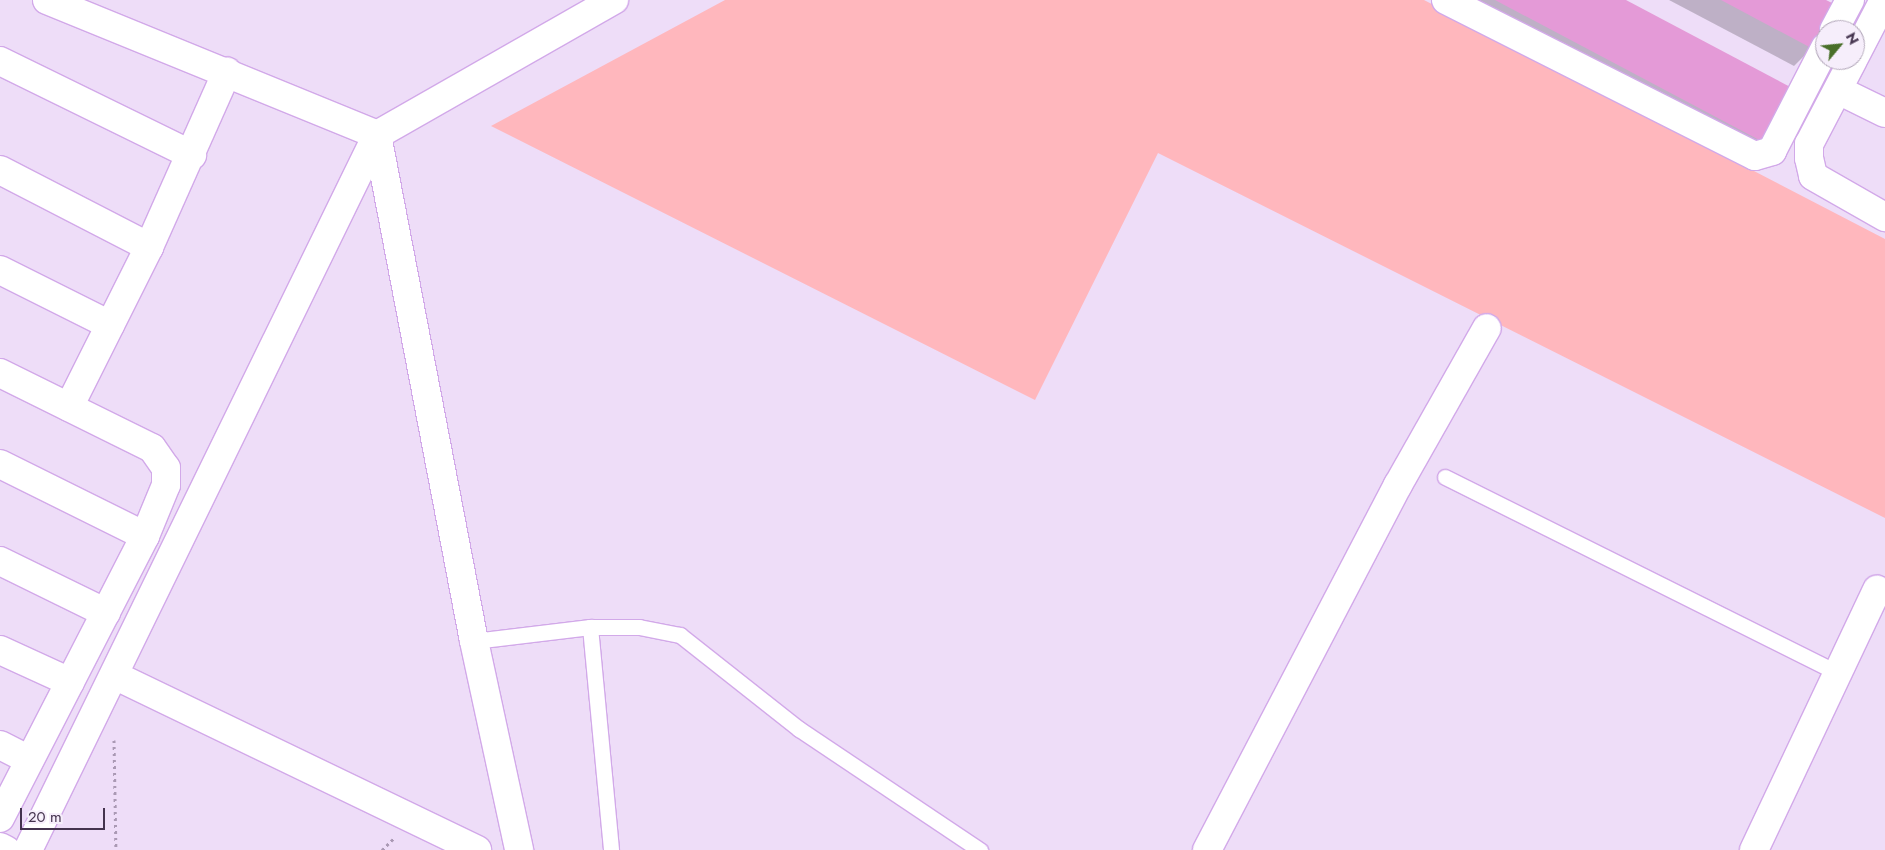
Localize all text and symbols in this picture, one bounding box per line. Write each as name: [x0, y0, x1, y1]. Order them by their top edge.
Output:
north arrow: [1815, 20, 1865, 70]
text: N: [1841, 29, 1864, 48]
scale bar: [22, 798, 108, 830]
text: 20 m: [28, 806, 62, 828]

